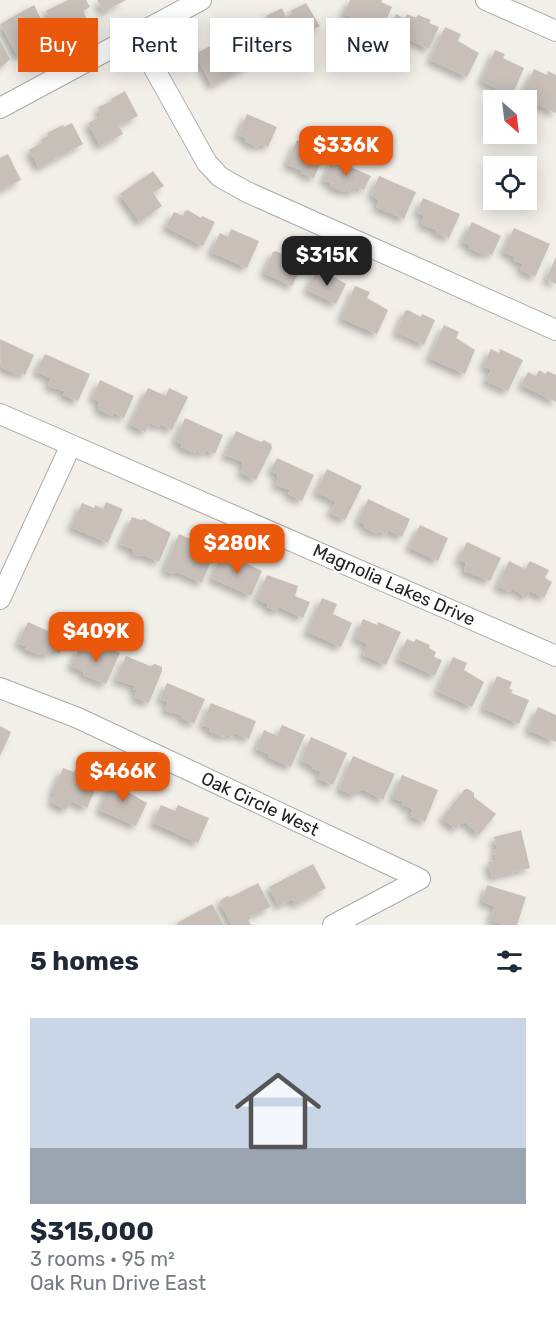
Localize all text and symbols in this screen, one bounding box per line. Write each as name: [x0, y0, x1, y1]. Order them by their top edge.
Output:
chip: Buy: [18, 18, 98, 72]
chip: Rent: [110, 18, 198, 72]
chip: Filters: [210, 18, 314, 72]
chip: New: [326, 18, 410, 72]
north arrow: [483, 90, 537, 144]
map controls: [483, 90, 537, 210]
pin: $336K: [304, 126, 388, 177]
text: $336K: [313, 133, 379, 157]
button: locate: [483, 156, 537, 210]
pin: $315K: [285, 236, 369, 287]
text: $315K: [296, 243, 358, 267]
pin: $280K: [195, 524, 279, 575]
text: $280K: [204, 531, 270, 555]
street label: Magnolia Lakes Drive: [309, 539, 479, 631]
pin: $409K: [54, 612, 138, 663]
text: $409K: [63, 619, 129, 643]
pin: $466K: [81, 752, 165, 803]
text: $466K: [90, 759, 156, 783]
street label: Oak Circle West: [198, 767, 322, 841]
icon: filters: [493, 945, 526, 978]
text: 5 homes: [30, 946, 139, 977]
icon: home: [224, 1057, 332, 1165]
text: $315,000: [30, 1216, 154, 1247]
text: 3 rooms · 95 m²: [30, 1247, 175, 1271]
text: Oak Run Drive East: [30, 1271, 206, 1295]

